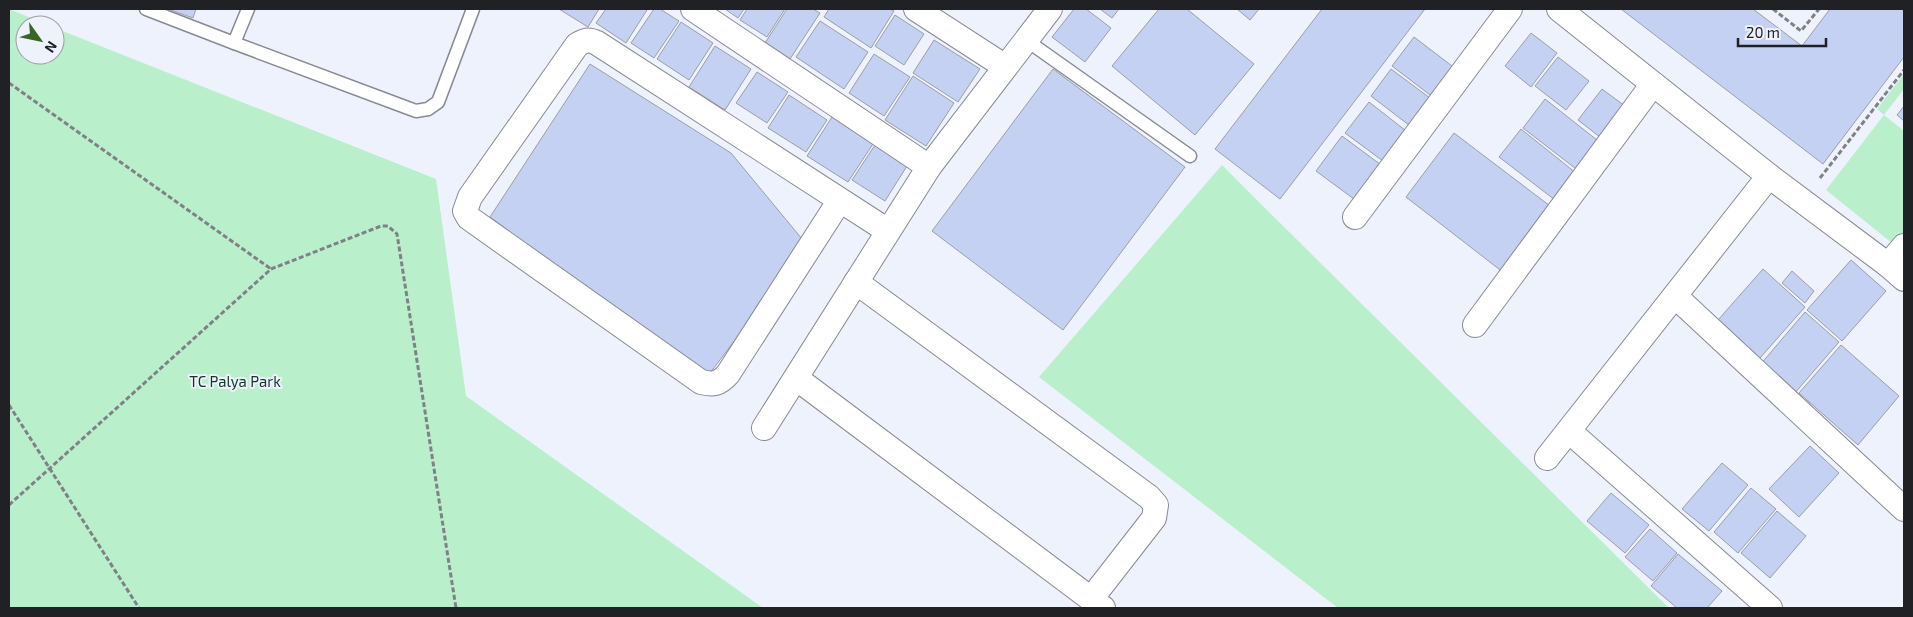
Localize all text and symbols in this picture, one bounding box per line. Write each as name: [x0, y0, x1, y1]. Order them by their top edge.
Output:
north arrow: [15, 15, 65, 65]
scale bar: [1738, 15, 1826, 47]
text: 20 m: [1746, 23, 1780, 41]
text: N: [41, 38, 61, 56]
park label: TC Palya Park: [189, 372, 281, 390]

